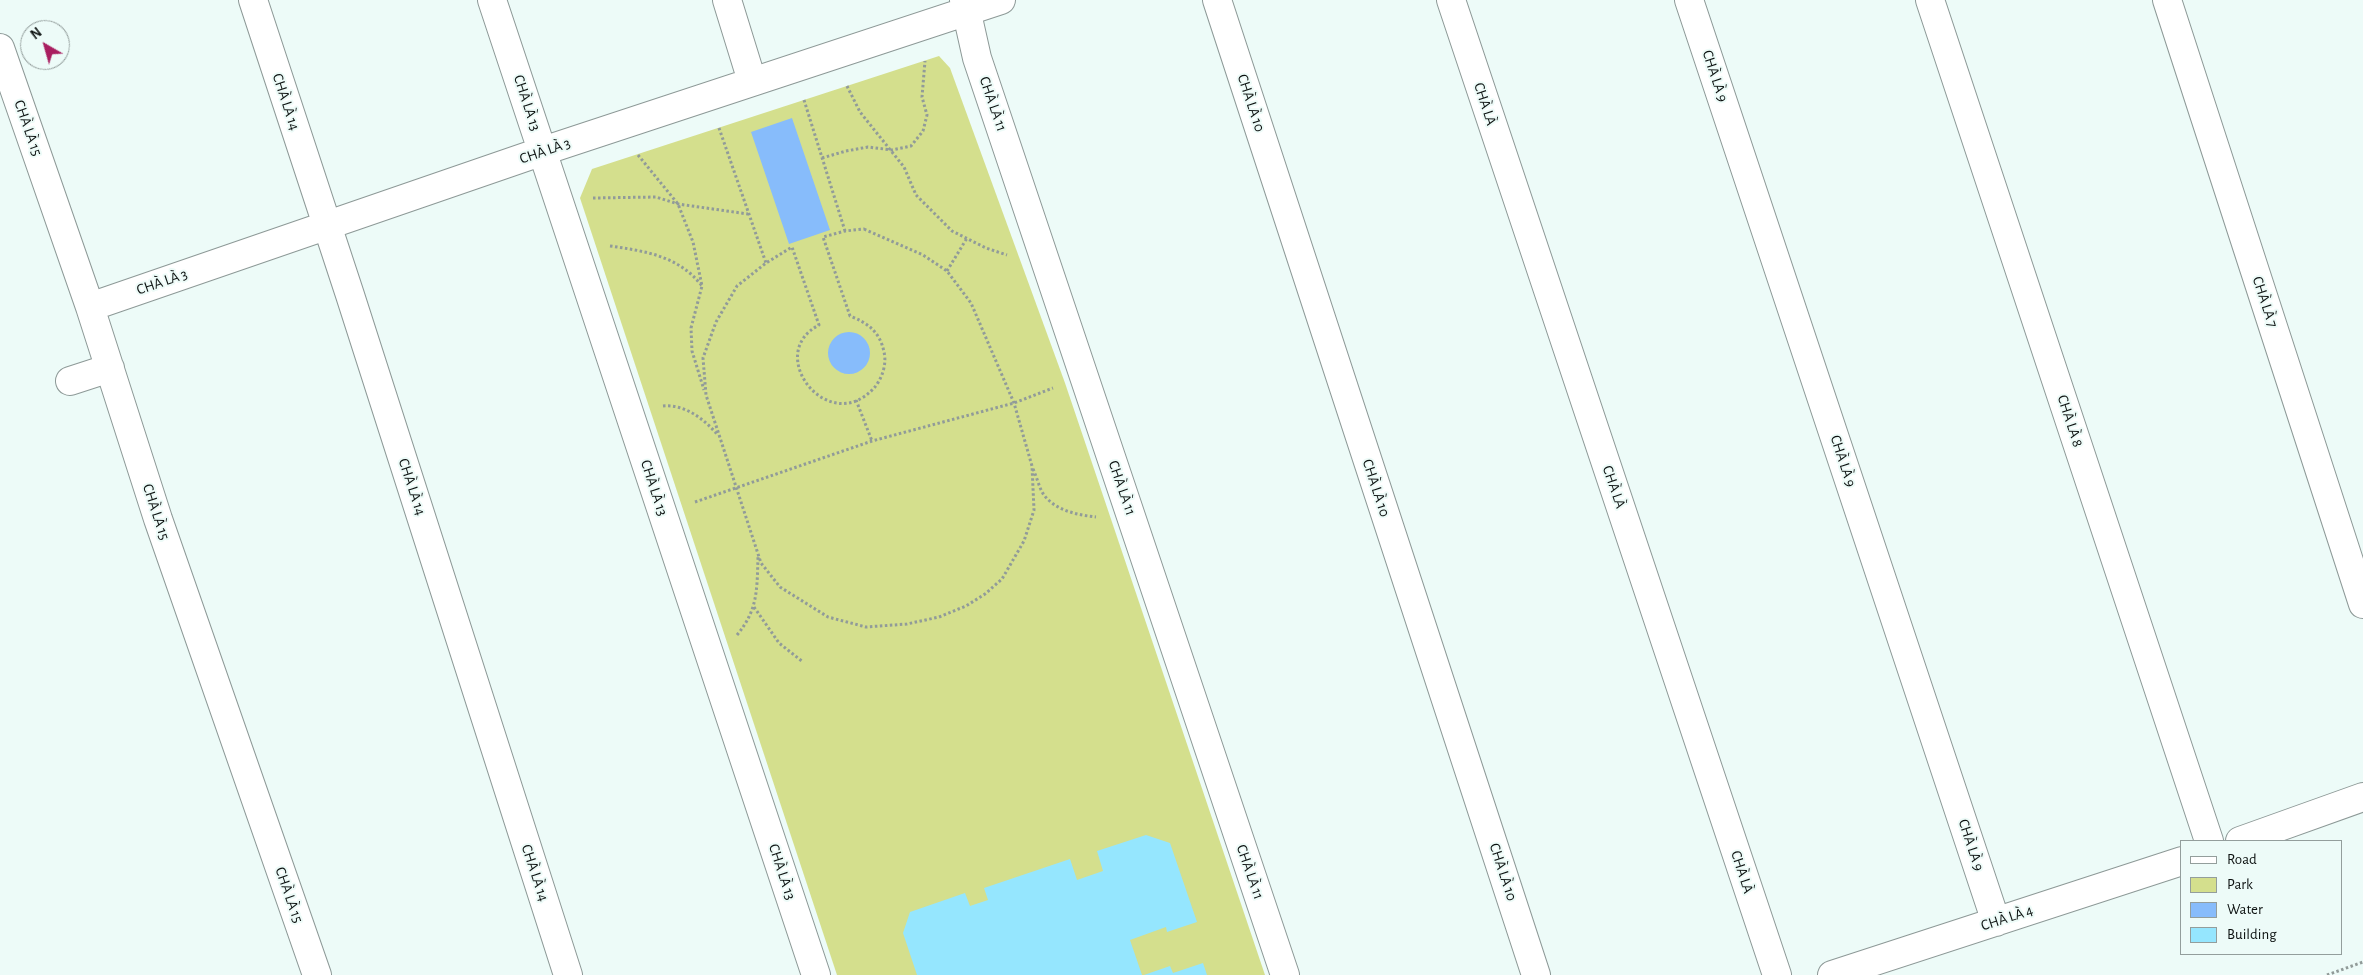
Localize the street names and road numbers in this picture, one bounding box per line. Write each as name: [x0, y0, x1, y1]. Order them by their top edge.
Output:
street label: CHÀ LÀ 9: [1698, 48, 1732, 104]
street label: CHÀ LÀ 14: [268, 71, 304, 133]
street label: CHÀ LÀ 10: [1233, 72, 1269, 134]
street label: CHÀ LÀ 13: [509, 73, 545, 133]
street label: CHÀ LÀ 11: [975, 74, 1011, 134]
street label: CHÀ LÀ: [1470, 80, 1500, 128]
street label: CHÀ LÀ 15: [10, 98, 46, 158]
street label: CHÀ LÀ 3: [517, 134, 573, 168]
street label: CHÀ LÀ 3: [134, 265, 190, 299]
street label: CHÀ LÀ 7: [2248, 274, 2282, 330]
street label: CHÀ LÀ 8: [2053, 393, 2087, 449]
street label: CHÀ LÀ 9: [1826, 433, 1860, 489]
street label: CHÀ LÀ 14: [394, 456, 430, 518]
street label: CHÀ LÀ 10: [1358, 457, 1394, 519]
street label: CHÀ LÀ 13: [636, 458, 672, 518]
street label: CHÀ LÀ 11: [1104, 458, 1140, 518]
street label: CHÀ LÀ: [1598, 463, 1630, 511]
street label: CHÀ LÀ 15: [138, 482, 174, 542]
street label: CHÀ LÀ 9: [1954, 817, 1988, 873]
street label: CHÀ LÀ 10: [1485, 841, 1521, 903]
street label: CHÀ LÀ 14: [517, 842, 553, 904]
street label: CHÀ LÀ 13: [764, 842, 800, 902]
street label: CHÀ LÀ 11: [1232, 842, 1268, 902]
street label: CHÀ LÀ: [1727, 848, 1757, 896]
street label: CHÀ LÀ 15: [271, 865, 307, 925]
street label: CHÀ LÀ 4: [1979, 901, 2035, 935]

